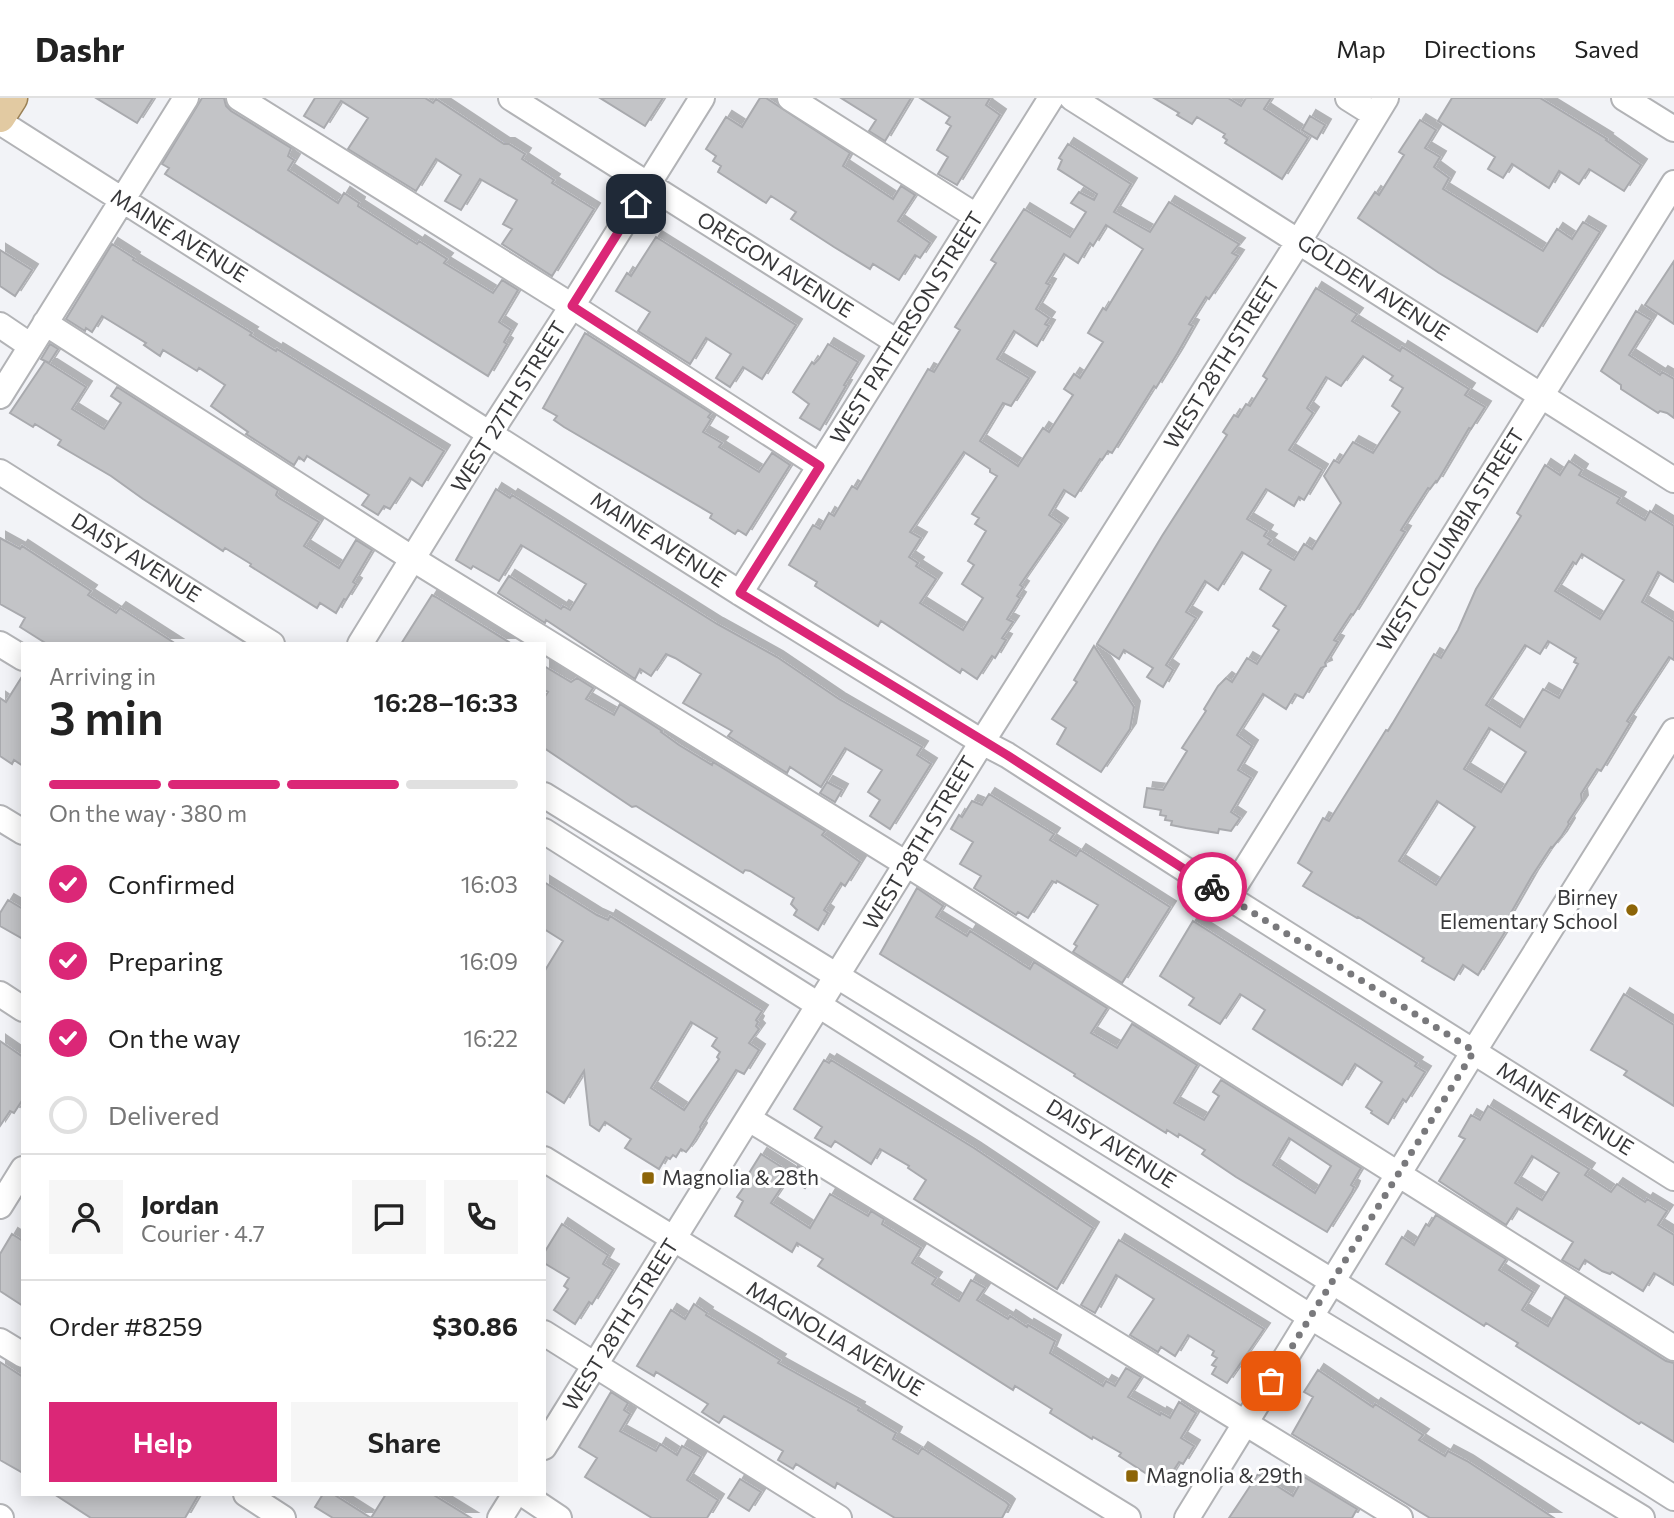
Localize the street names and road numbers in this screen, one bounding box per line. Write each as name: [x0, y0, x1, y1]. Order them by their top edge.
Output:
street label: MAINE AVENUE: [107, 183, 253, 287]
street label: OREGON AVENUE: [693, 206, 859, 322]
street label: WEST PATTERSON STREET: [824, 207, 988, 448]
street label: GOLDEN AVENUE: [1293, 228, 1454, 345]
street label: WEST 28TH STREET: [1158, 272, 1284, 453]
street label: WEST 27TH STREET: [445, 316, 571, 496]
street label: WEST COLUMBIA STREET: [1371, 423, 1529, 655]
street label: MAINE AVENUE: [586, 486, 731, 592]
street label: DAISY AVENUE: [67, 507, 206, 607]
street label: WEST 28TH STREET: [857, 751, 980, 934]
street label: MAINE AVENUE: [1493, 1056, 1639, 1160]
street label: DAISY AVENUE: [1042, 1093, 1181, 1193]
street label: WEST 28TH STREET: [557, 1234, 683, 1415]
street label: MAGNOLIA AVENUE: [743, 1275, 929, 1401]

